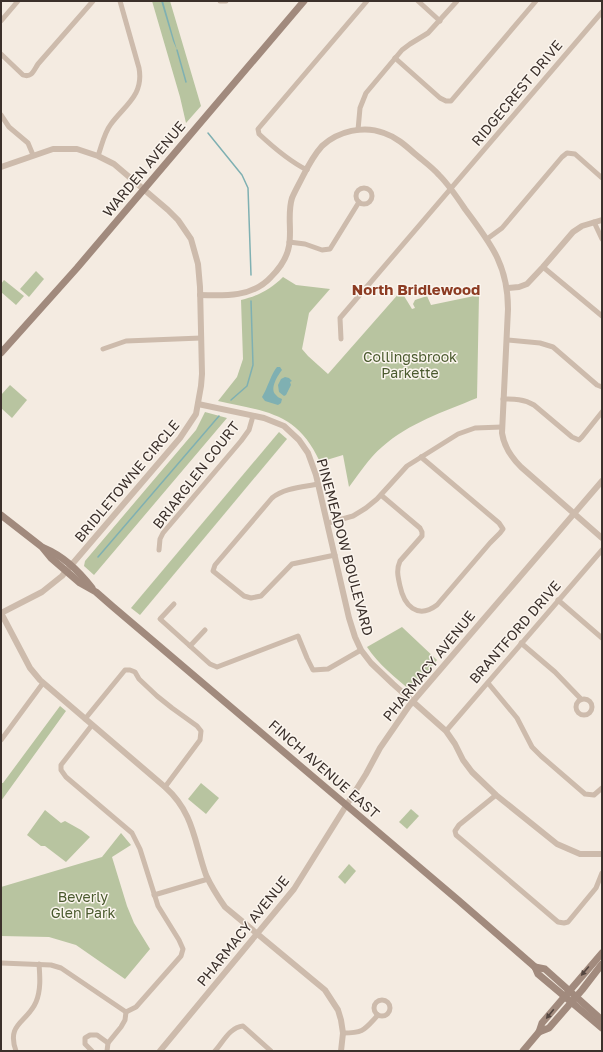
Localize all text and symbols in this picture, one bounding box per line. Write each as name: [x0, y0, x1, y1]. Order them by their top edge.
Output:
street label: RIDGECREST DRIVE: [468, 37, 566, 149]
street label: WARDEN AVENUE: [99, 117, 189, 220]
district label: North Bridlewood: [352, 280, 480, 298]
park label: Collingsbrook Parkette: [363, 348, 457, 381]
street label: BRIDLETOWNE CIRCLE: [71, 416, 183, 545]
street label: BRIARGLEN COURT: [149, 418, 243, 531]
street label: PINEMEADOW BOULEVARD: [314, 456, 377, 637]
street label: BRANTFORD DRIVE: [465, 577, 564, 687]
street label: PHARMACY AVENUE: [379, 607, 478, 724]
street label: FINCH AVENUE EAST: [265, 716, 383, 822]
street label: PHARMACY AVENUE: [193, 872, 292, 989]
park label: Beverly Glen Park: [51, 888, 115, 921]
one-way arrow: [581, 966, 590, 977]
one-way arrow: [545, 1008, 554, 1019]

